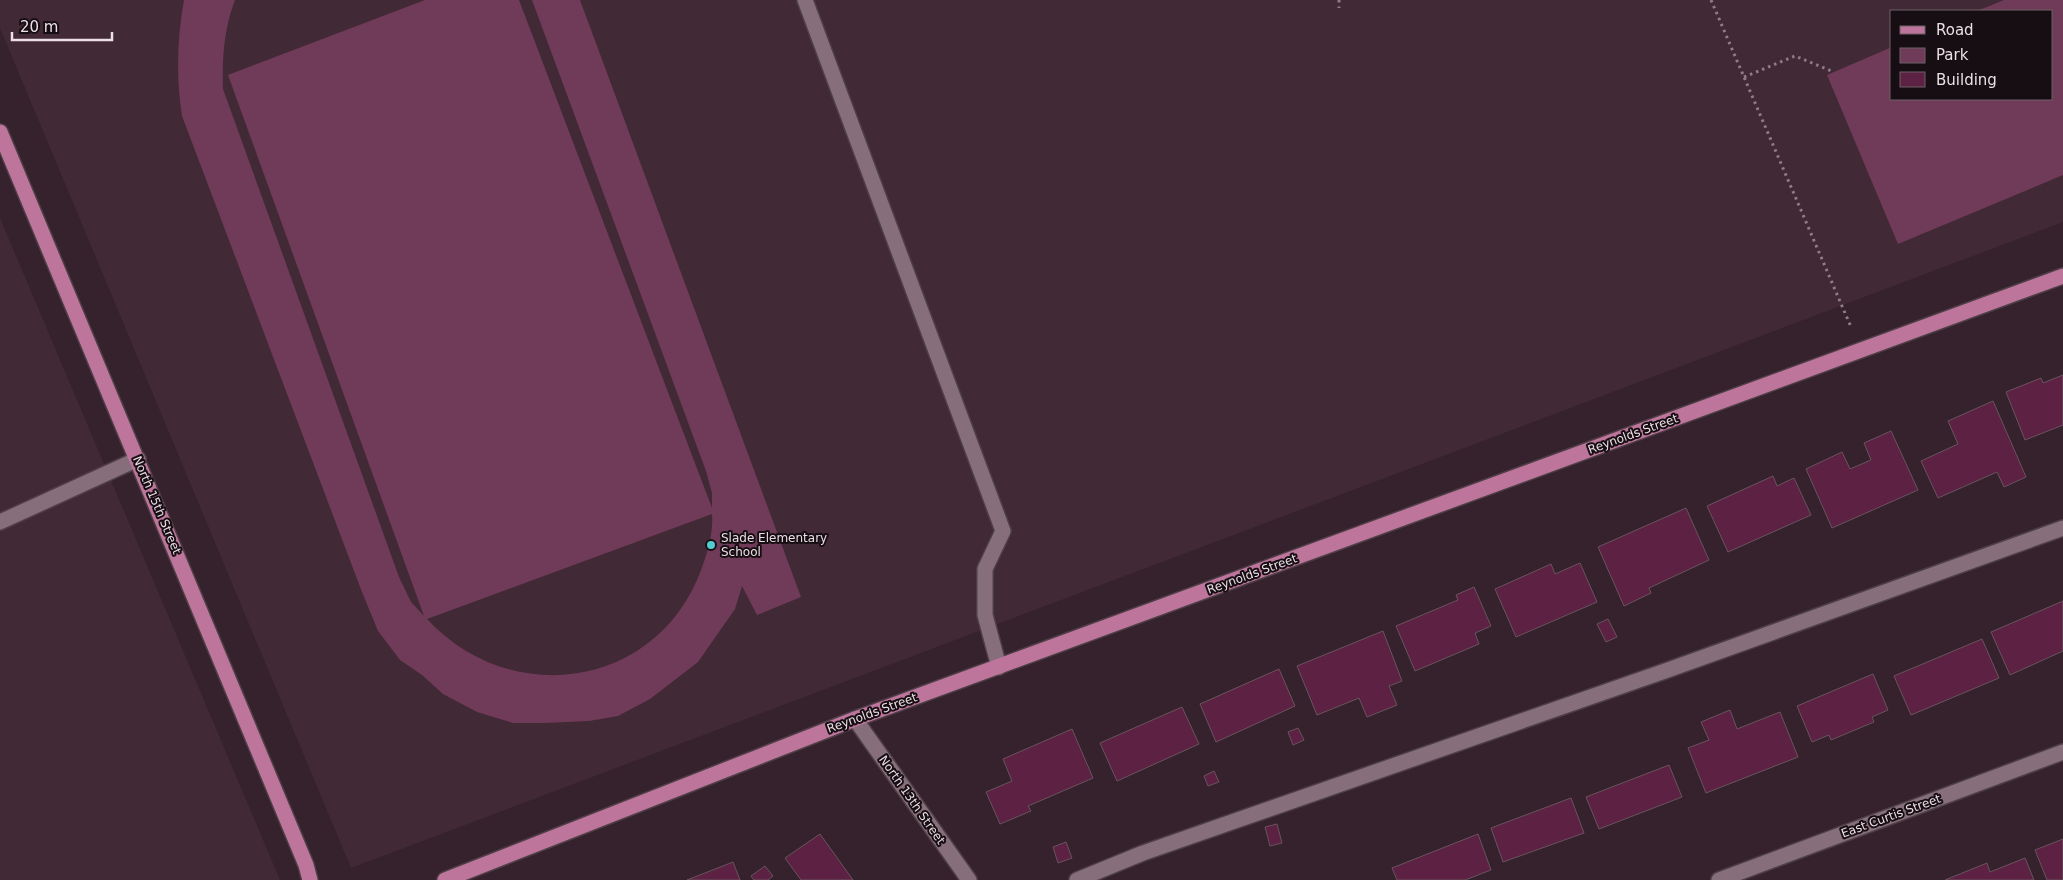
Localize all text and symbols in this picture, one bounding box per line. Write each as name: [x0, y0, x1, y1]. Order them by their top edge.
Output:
scale bar: [12, 10, 112, 42]
legend: [1890, 10, 2053, 100]
text: 20 m: [20, 18, 58, 36]
text: Road: [1936, 21, 1974, 39]
text: Park: [1936, 46, 1969, 64]
text: Building: [1936, 71, 1997, 89]
street label: Reynolds Street: [1586, 411, 1680, 457]
street label: North 15th Street: [130, 454, 184, 556]
place label: Slade Elementary School: [721, 531, 827, 559]
marker: Slade Elementary School: [705, 539, 717, 551]
street label: Reynolds Street: [1205, 551, 1299, 597]
street label: Reynolds Street: [825, 690, 919, 736]
street label: North 13th Street: [876, 753, 948, 847]
street label: East Curtis Street: [1839, 791, 1943, 841]

